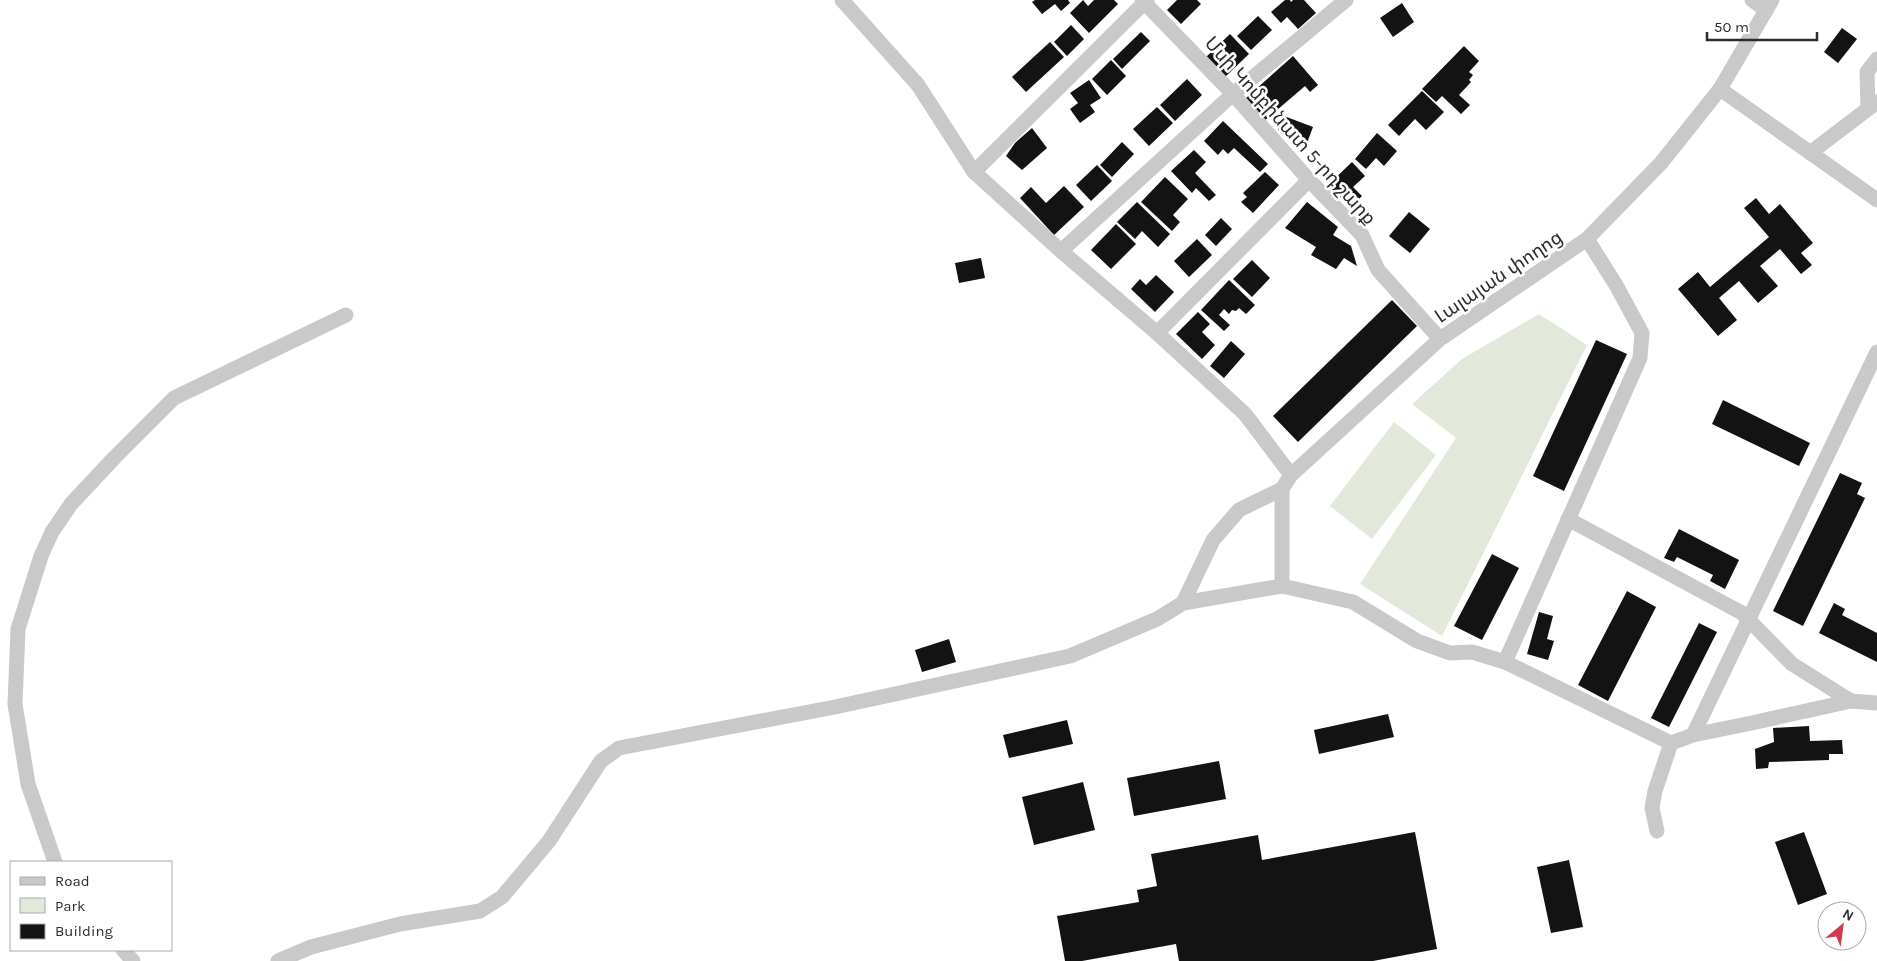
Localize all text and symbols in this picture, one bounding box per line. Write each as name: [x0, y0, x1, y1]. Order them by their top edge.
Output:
scale bar: [1707, 10, 1817, 42]
text: 50 m: [1714, 18, 1749, 36]
street label: Մսի Կոմբինատ 5-րդ շարք: [1200, 32, 1381, 229]
street label: Լալայան փողոց: [1431, 226, 1566, 328]
legend: [10, 861, 172, 951]
text: Road: [55, 872, 90, 890]
text: Park: [55, 897, 85, 915]
north arrow: [1817, 901, 1867, 951]
text: N: [1840, 905, 1857, 925]
text: Building: [55, 922, 113, 940]

